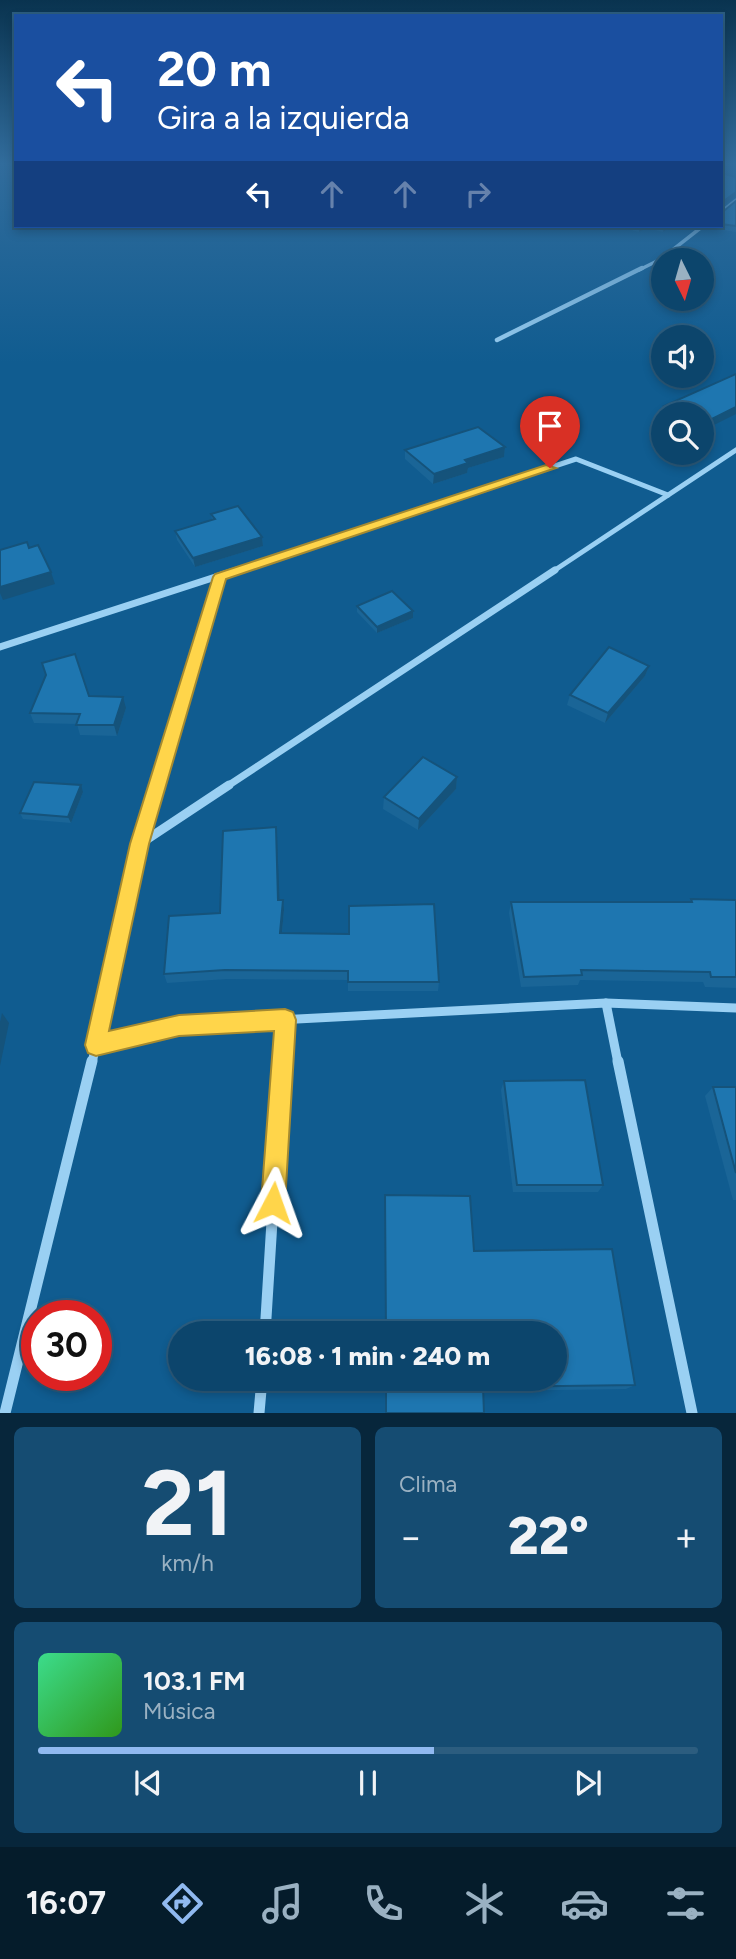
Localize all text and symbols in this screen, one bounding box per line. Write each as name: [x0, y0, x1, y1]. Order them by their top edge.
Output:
text: 20 m: [157, 39, 272, 98]
icon: left: [42, 42, 133, 133]
text: Gira a la izquierda: [157, 99, 410, 137]
icon: left: [240, 175, 278, 213]
icon: ahead: [313, 175, 351, 213]
icon: ahead: [386, 175, 424, 213]
icon: right: [459, 175, 497, 213]
north arrow: [651, 248, 714, 312]
map controls: [651, 248, 714, 465]
button: sound: [651, 325, 714, 388]
pin: [520, 396, 580, 468]
button: search: [651, 402, 714, 465]
icon: arrive: [531, 407, 569, 445]
position arrow: [236, 1166, 310, 1240]
speed limit sign: 30: [21, 1300, 112, 1391]
text: 16:08 · 1 min · 240 m: [245, 1340, 490, 1372]
text: 21: [142, 1449, 233, 1558]
text: Clima: [399, 1470, 457, 1498]
text: 22°: [508, 1505, 589, 1567]
text: −: [399, 1514, 423, 1560]
text: +: [674, 1514, 698, 1560]
text: km/h: [161, 1549, 214, 1577]
text: 103.1 FM: [143, 1665, 246, 1697]
text: Música: [143, 1697, 216, 1725]
icon: previous: [129, 1764, 167, 1802]
icon: pause: [349, 1764, 387, 1802]
icon: next: [569, 1764, 607, 1802]
icon: directions: [158, 1879, 207, 1928]
icon: music: [258, 1879, 307, 1928]
icon: phone: [359, 1879, 408, 1928]
icon: climate: [460, 1879, 509, 1928]
icon: car: [560, 1879, 609, 1928]
icon: filters: [661, 1879, 710, 1928]
text: 16:07: [26, 1884, 106, 1922]

